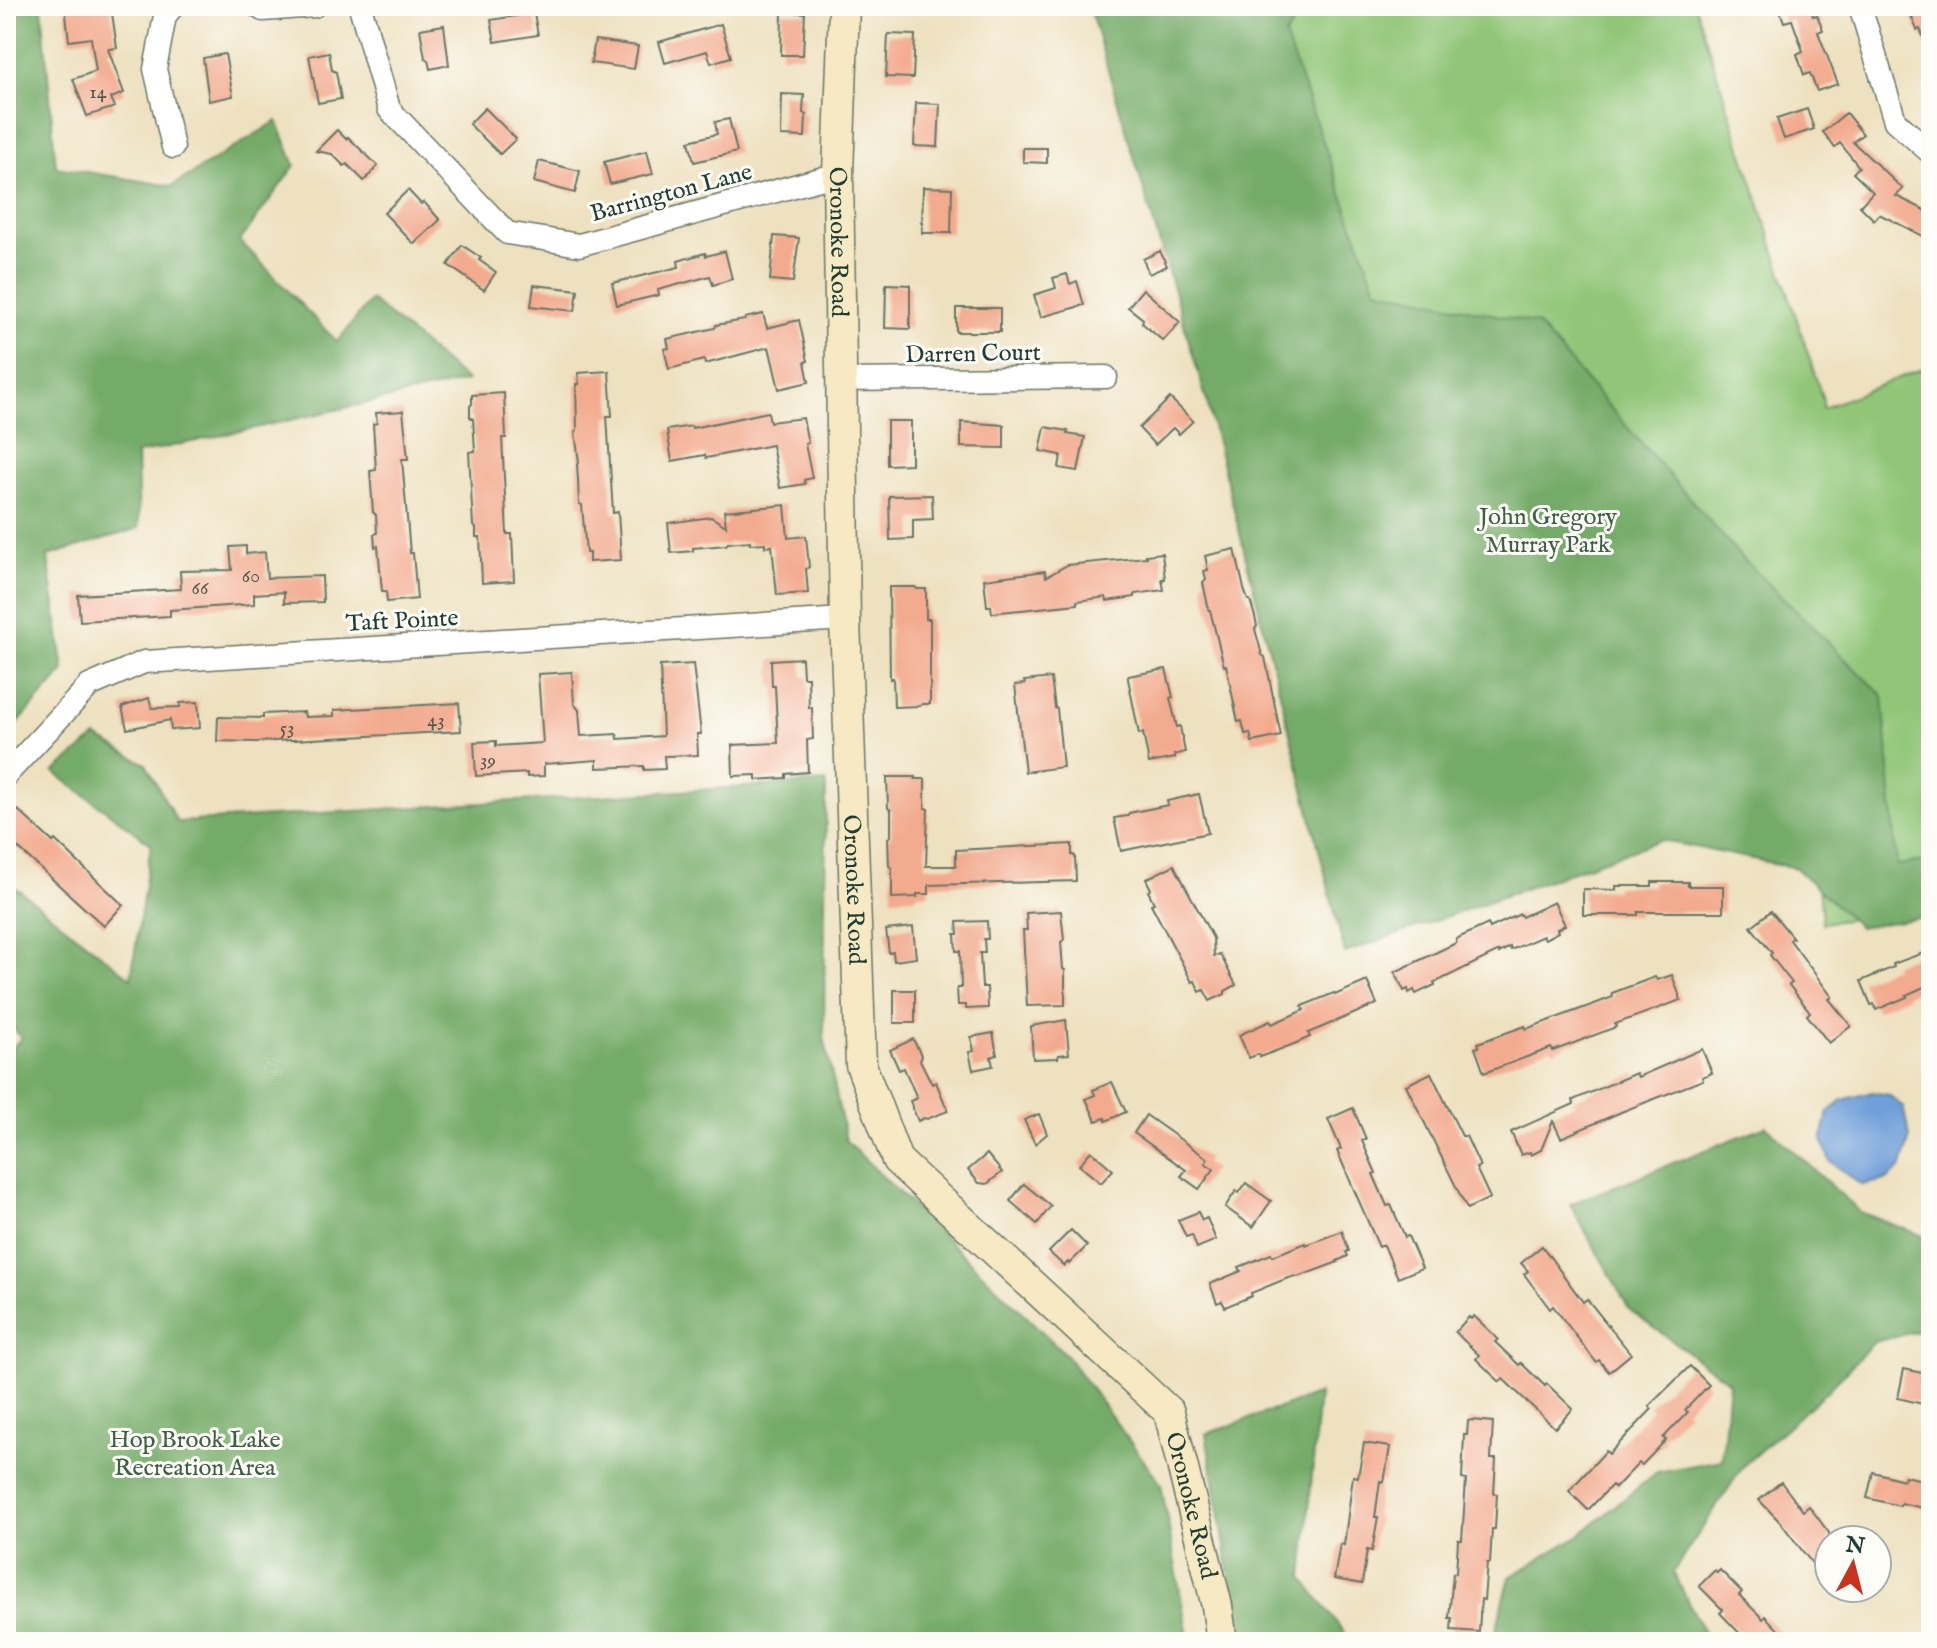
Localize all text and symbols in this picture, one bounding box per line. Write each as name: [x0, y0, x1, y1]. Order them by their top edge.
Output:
house number: 14: [89, 80, 107, 105]
street label: Barrington Lane: [587, 157, 756, 230]
street label: Oronoke Road: [821, 166, 854, 318]
street label: Darren Court: [905, 338, 1041, 371]
park label: John Gregory Murray Park: [1476, 502, 1617, 561]
house number: 60: [242, 564, 260, 589]
house number: 66: [192, 576, 209, 601]
street label: Taft Pointe: [345, 603, 459, 640]
house number: 43: [427, 708, 445, 733]
house number: 53: [280, 716, 294, 741]
house number: 39: [480, 748, 496, 773]
street label: Oronoke Road: [835, 814, 871, 966]
park label: Hop Brook Lake Recreation Area: [109, 1425, 281, 1484]
street label: Oronoke Road: [1158, 1429, 1224, 1583]
north arrow: [1813, 1524, 1893, 1604]
text: N: [1843, 1531, 1866, 1561]

